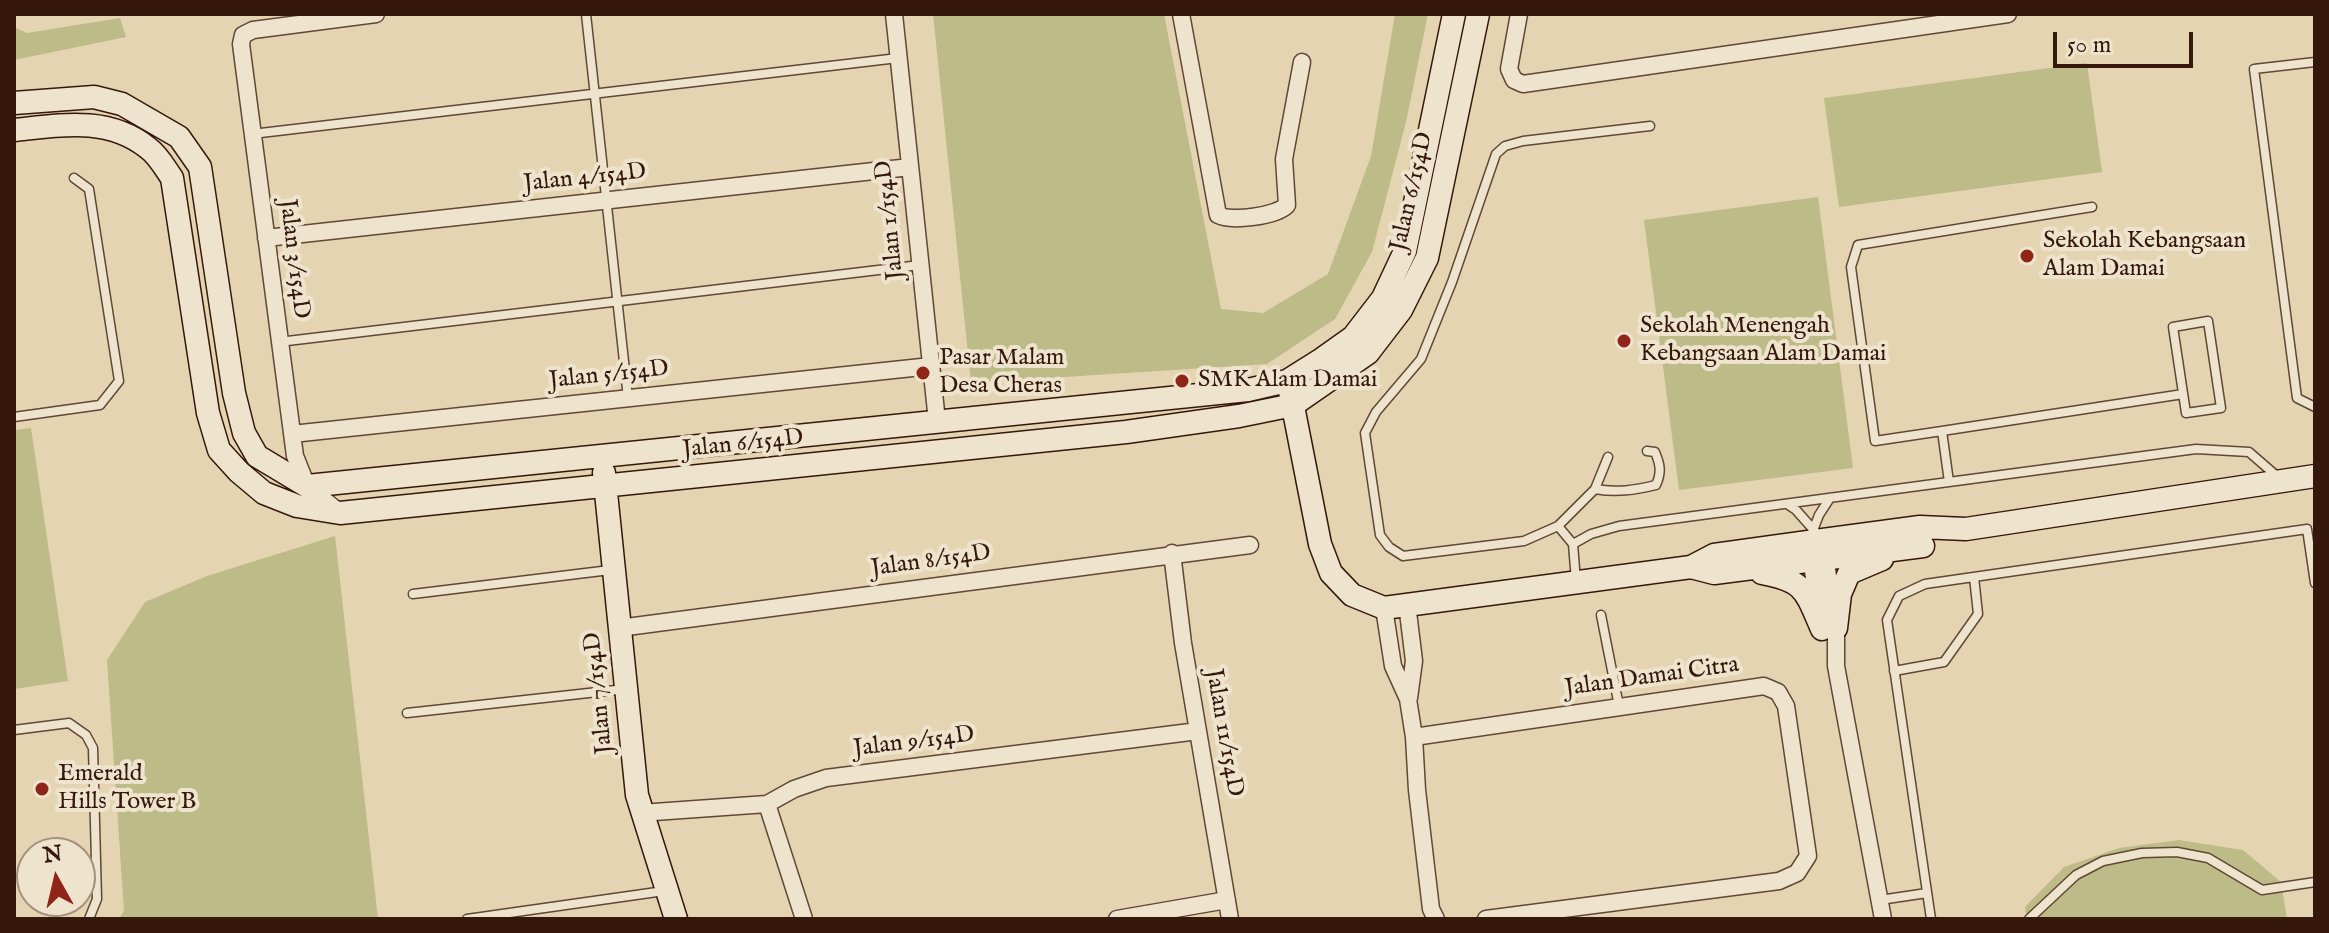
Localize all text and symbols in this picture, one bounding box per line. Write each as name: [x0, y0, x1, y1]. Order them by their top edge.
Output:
scale bar: [2057, 16, 2197, 66]
text: 50 m: [2067, 30, 2111, 61]
street label: Jalan 6/154D: [1385, 130, 1441, 254]
street label: Jalan 4/154D: [522, 158, 648, 200]
street label: Jalan 1/154D: [870, 159, 912, 281]
street label: Jalan 3/154D: [271, 198, 315, 320]
place label: Sekolah Kebangsaan Alam Damai: [2043, 228, 2246, 284]
marker: Sekolah Kebangsaan Alam Damai: [2018, 247, 2036, 265]
place label: Sekolah Menengah Kebangsaan Alam Damai: [1640, 313, 1886, 369]
marker: Sekolah Menengah Kebangsaan Alam Damai: [1615, 332, 1633, 350]
place label: Pasar Malam Desa Cheras: [939, 345, 1064, 401]
street label: Jalan 5/154D: [548, 355, 670, 397]
marker: Pasar Malam Desa Cheras: [914, 364, 932, 382]
place label: SMK Alam Damai: [1198, 367, 1377, 395]
marker: SMK Alam Damai: [1173, 372, 1191, 390]
street label: Jalan 6/154D: [681, 424, 805, 466]
street label: Jalan 8/154D: [869, 539, 993, 585]
street label: Jalan 7/154D: [579, 631, 621, 755]
street label: Jalan Damai Citra: [1563, 652, 1741, 704]
street label: Jalan 11/154D: [1198, 667, 1248, 799]
street label: Jalan 9/154D: [852, 721, 976, 765]
place label: Emerald Hills Tower B: [58, 761, 196, 817]
marker: Emerald Hills Tower B: [33, 780, 51, 798]
north arrow: [16, 837, 96, 917]
text: N: [42, 840, 64, 870]

